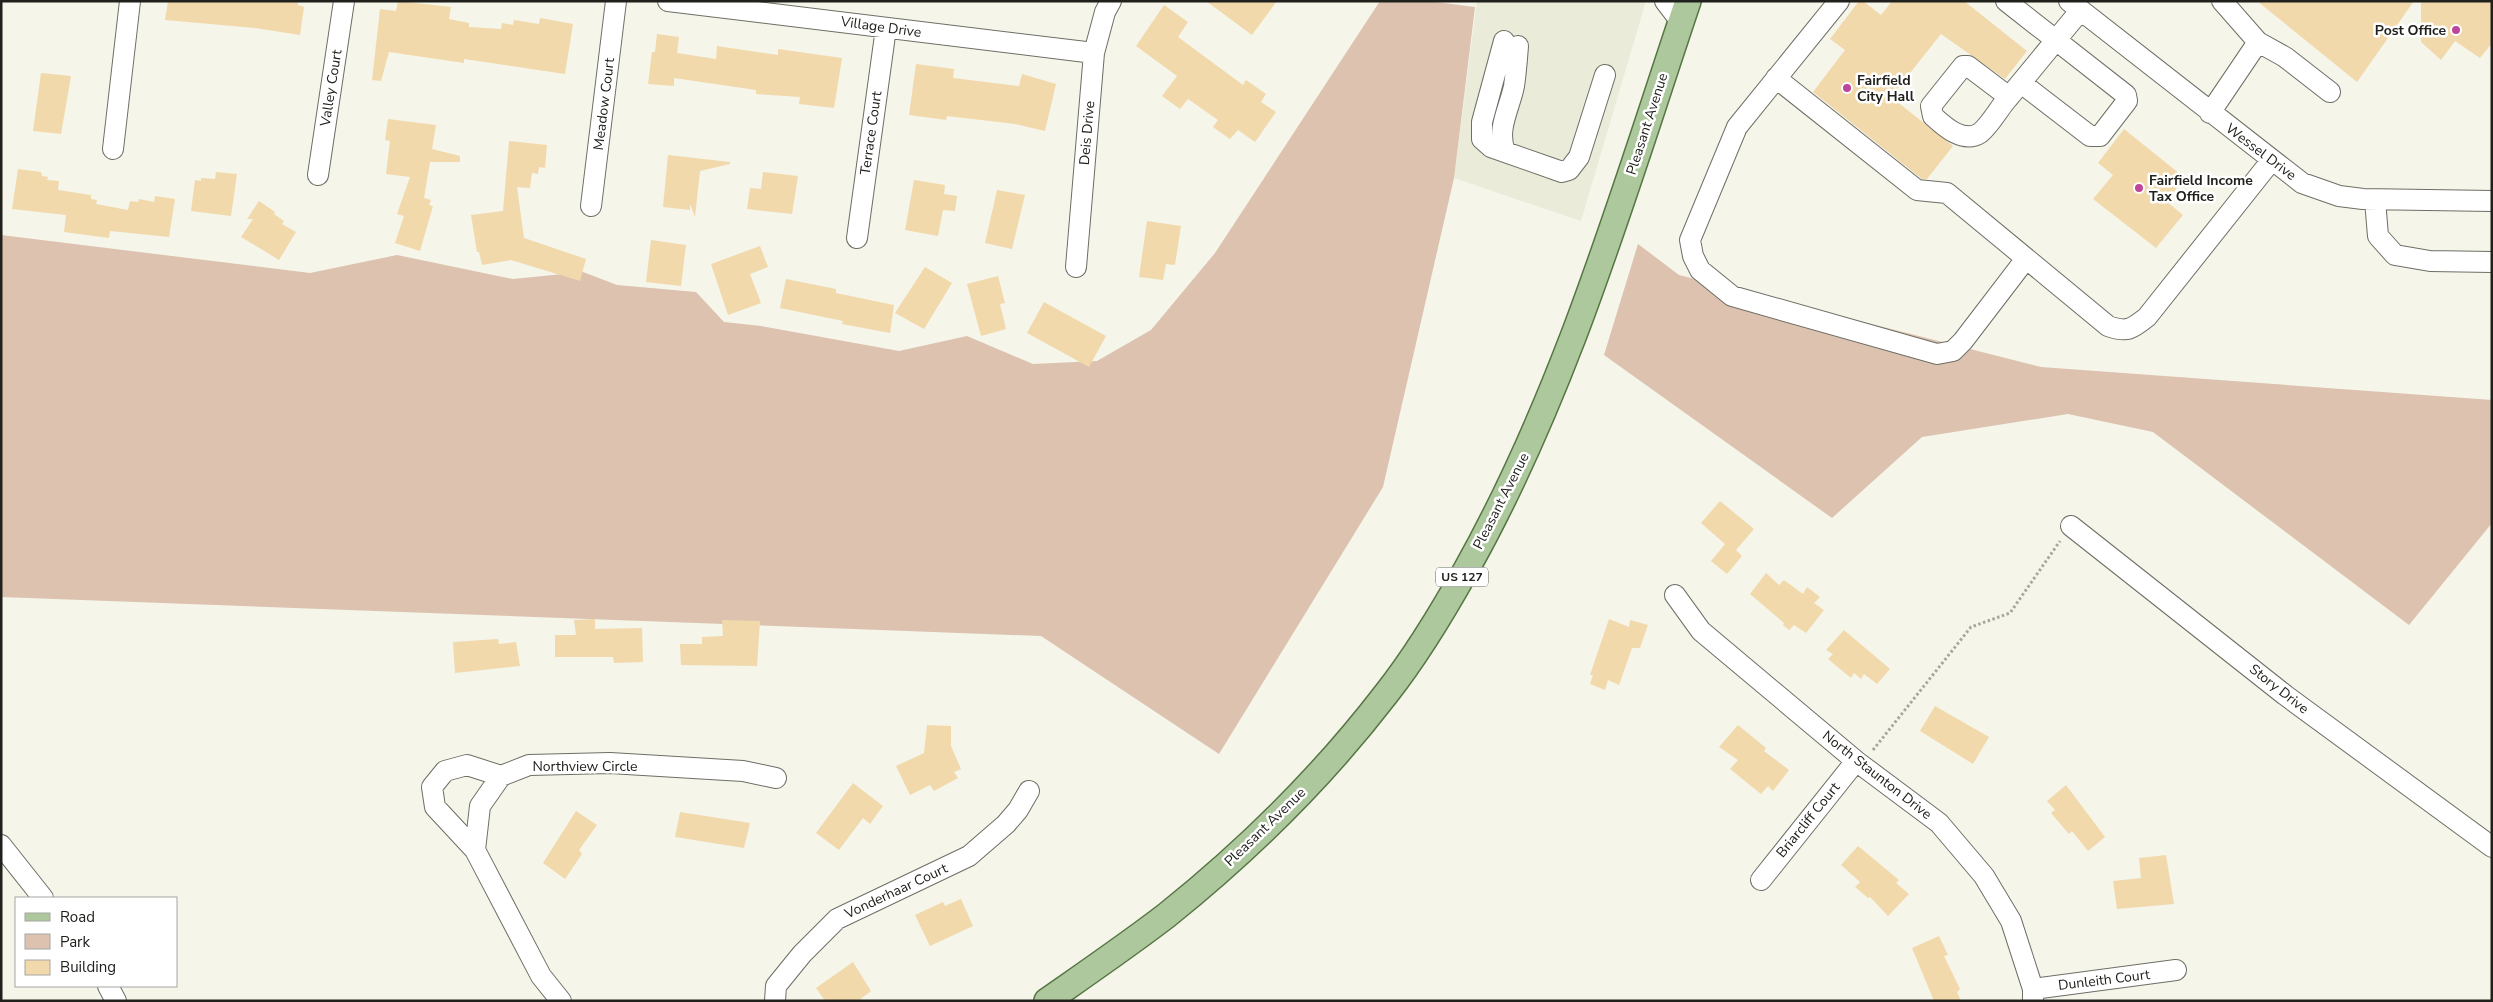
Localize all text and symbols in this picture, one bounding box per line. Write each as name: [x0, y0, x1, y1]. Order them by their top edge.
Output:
street label: Village Drive: [839, 12, 922, 42]
place label: Post Office: [2375, 21, 2446, 40]
marker: Post Office: [2450, 24, 2462, 36]
street label: Valley Court: [315, 48, 346, 129]
street label: Meadow Court: [589, 57, 619, 151]
street label: Pleasant Avenue: [1622, 71, 1672, 177]
place label: Fairfield City Hall: [1857, 71, 1915, 106]
marker: Fairfield City Hall: [1841, 82, 1853, 94]
street label: Terrace Court: [856, 90, 886, 176]
street label: Deis Drive: [1075, 100, 1099, 166]
street label: Wessel Drive: [2222, 119, 2300, 185]
place label: Fairfield Income Tax Office: [2149, 171, 2253, 206]
marker: Fairfield Income Tax Office: [2133, 182, 2145, 194]
street label: Pleasant Avenue: [1468, 449, 1534, 553]
road number: US 127: [1436, 568, 1488, 586]
street label: Story Drive: [2245, 660, 2313, 718]
street label: North Staunton Drive: [1818, 726, 1936, 824]
street label: Northview Circle: [532, 757, 638, 776]
street label: Briarcliff Court: [1772, 778, 1844, 862]
street label: Pleasant Avenue: [1220, 783, 1310, 871]
street label: Vonderhaar Court: [841, 859, 951, 924]
legend: [15, 897, 178, 987]
text: Road: [60, 907, 95, 927]
text: Park: [60, 932, 90, 952]
text: Building: [60, 957, 116, 977]
street label: Dunleith Court: [2057, 965, 2151, 995]

